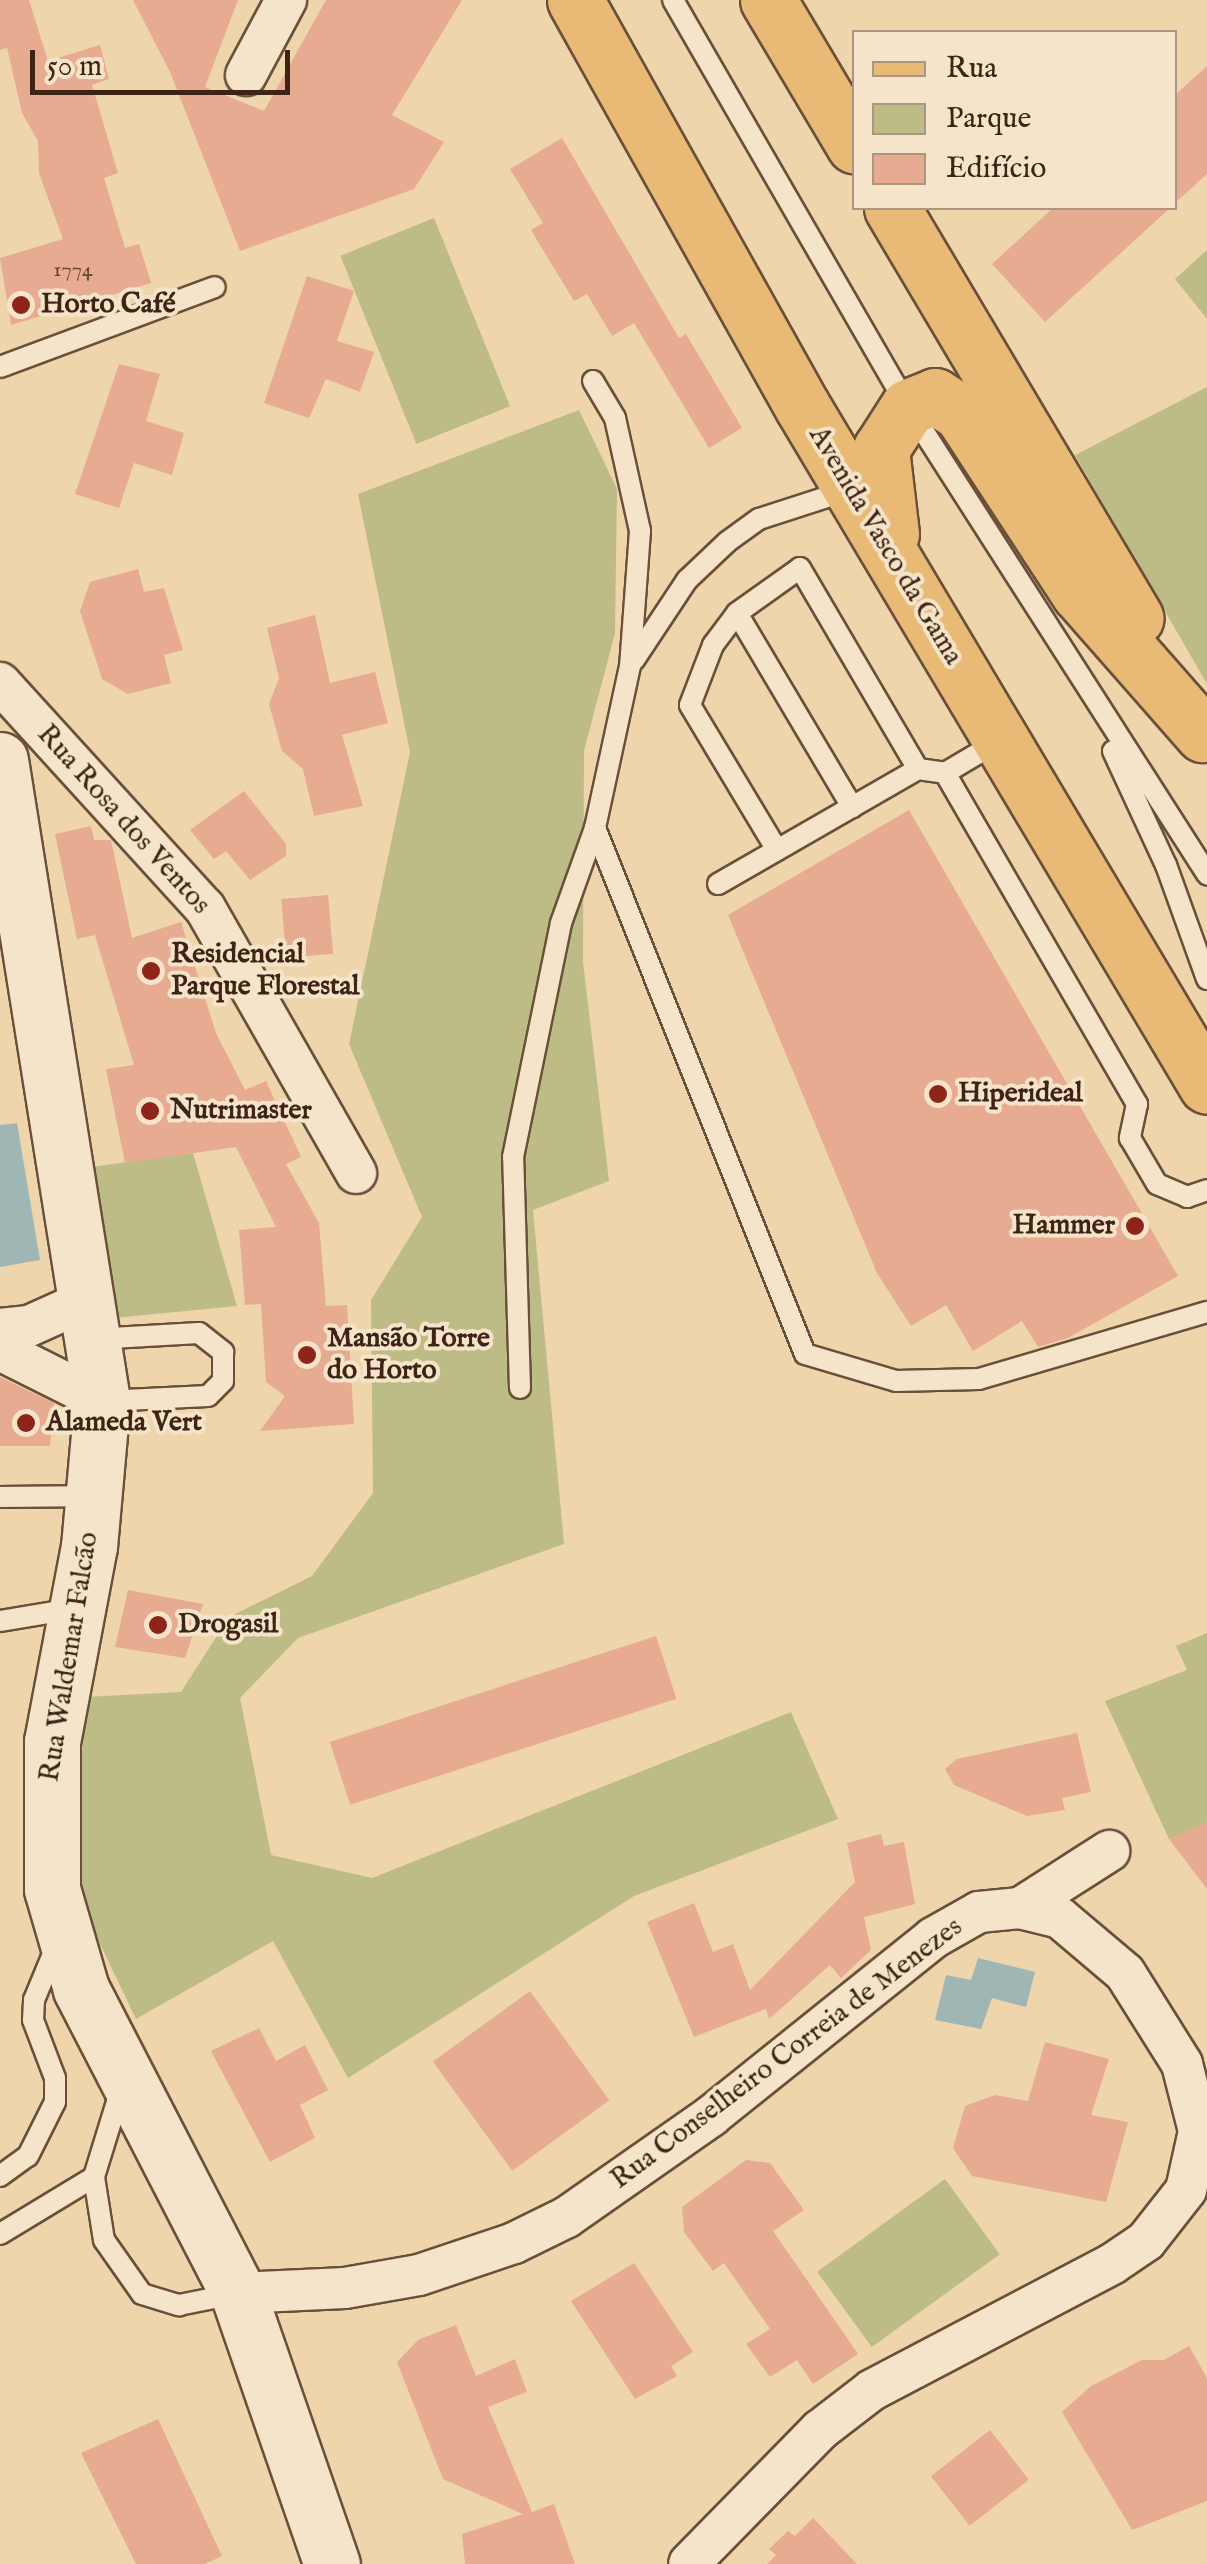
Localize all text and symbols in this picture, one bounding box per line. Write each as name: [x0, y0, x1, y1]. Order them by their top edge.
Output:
scale bar: [35, 30, 295, 92]
legend: [852, 30, 1177, 210]
text: 50 m: [47, 48, 102, 86]
text: Rua: [946, 50, 997, 88]
text: Parque: [946, 100, 1031, 138]
text: Edifício: [946, 150, 1047, 188]
house number: 1774: [53, 258, 93, 284]
place label: Horto Café: [41, 288, 176, 322]
marker: Horto Café: [10, 294, 32, 316]
street label: Avenida Vasco da Gama: [801, 421, 969, 671]
street label: Rua Rosa dos Ventos: [29, 718, 217, 922]
place label: Residencial Parque Florestal: [171, 938, 359, 1004]
marker: Residencial Parque Florestal: [140, 960, 162, 982]
place label: Hiperideal: [958, 1077, 1083, 1111]
marker: Hiperideal: [927, 1083, 949, 1105]
place label: Nutrimaster: [170, 1094, 312, 1128]
marker: Nutrimaster: [139, 1100, 161, 1122]
place label: Hammer: [1013, 1209, 1115, 1243]
marker: Hammer: [1124, 1215, 1146, 1237]
place label: Mansão Torre do Horto: [327, 1322, 490, 1388]
marker: Mansão Torre do Horto: [296, 1344, 318, 1366]
place label: Alameda Vert: [46, 1406, 202, 1440]
marker: Alameda Vert: [15, 1412, 37, 1434]
street label: Rua Waldemar Falcão: [34, 1530, 106, 1784]
place label: Drogasil: [178, 1608, 278, 1642]
marker: Drogasil: [147, 1614, 169, 1636]
street label: Rua Conselheiro Correia de Menezes: [605, 1911, 969, 2197]

